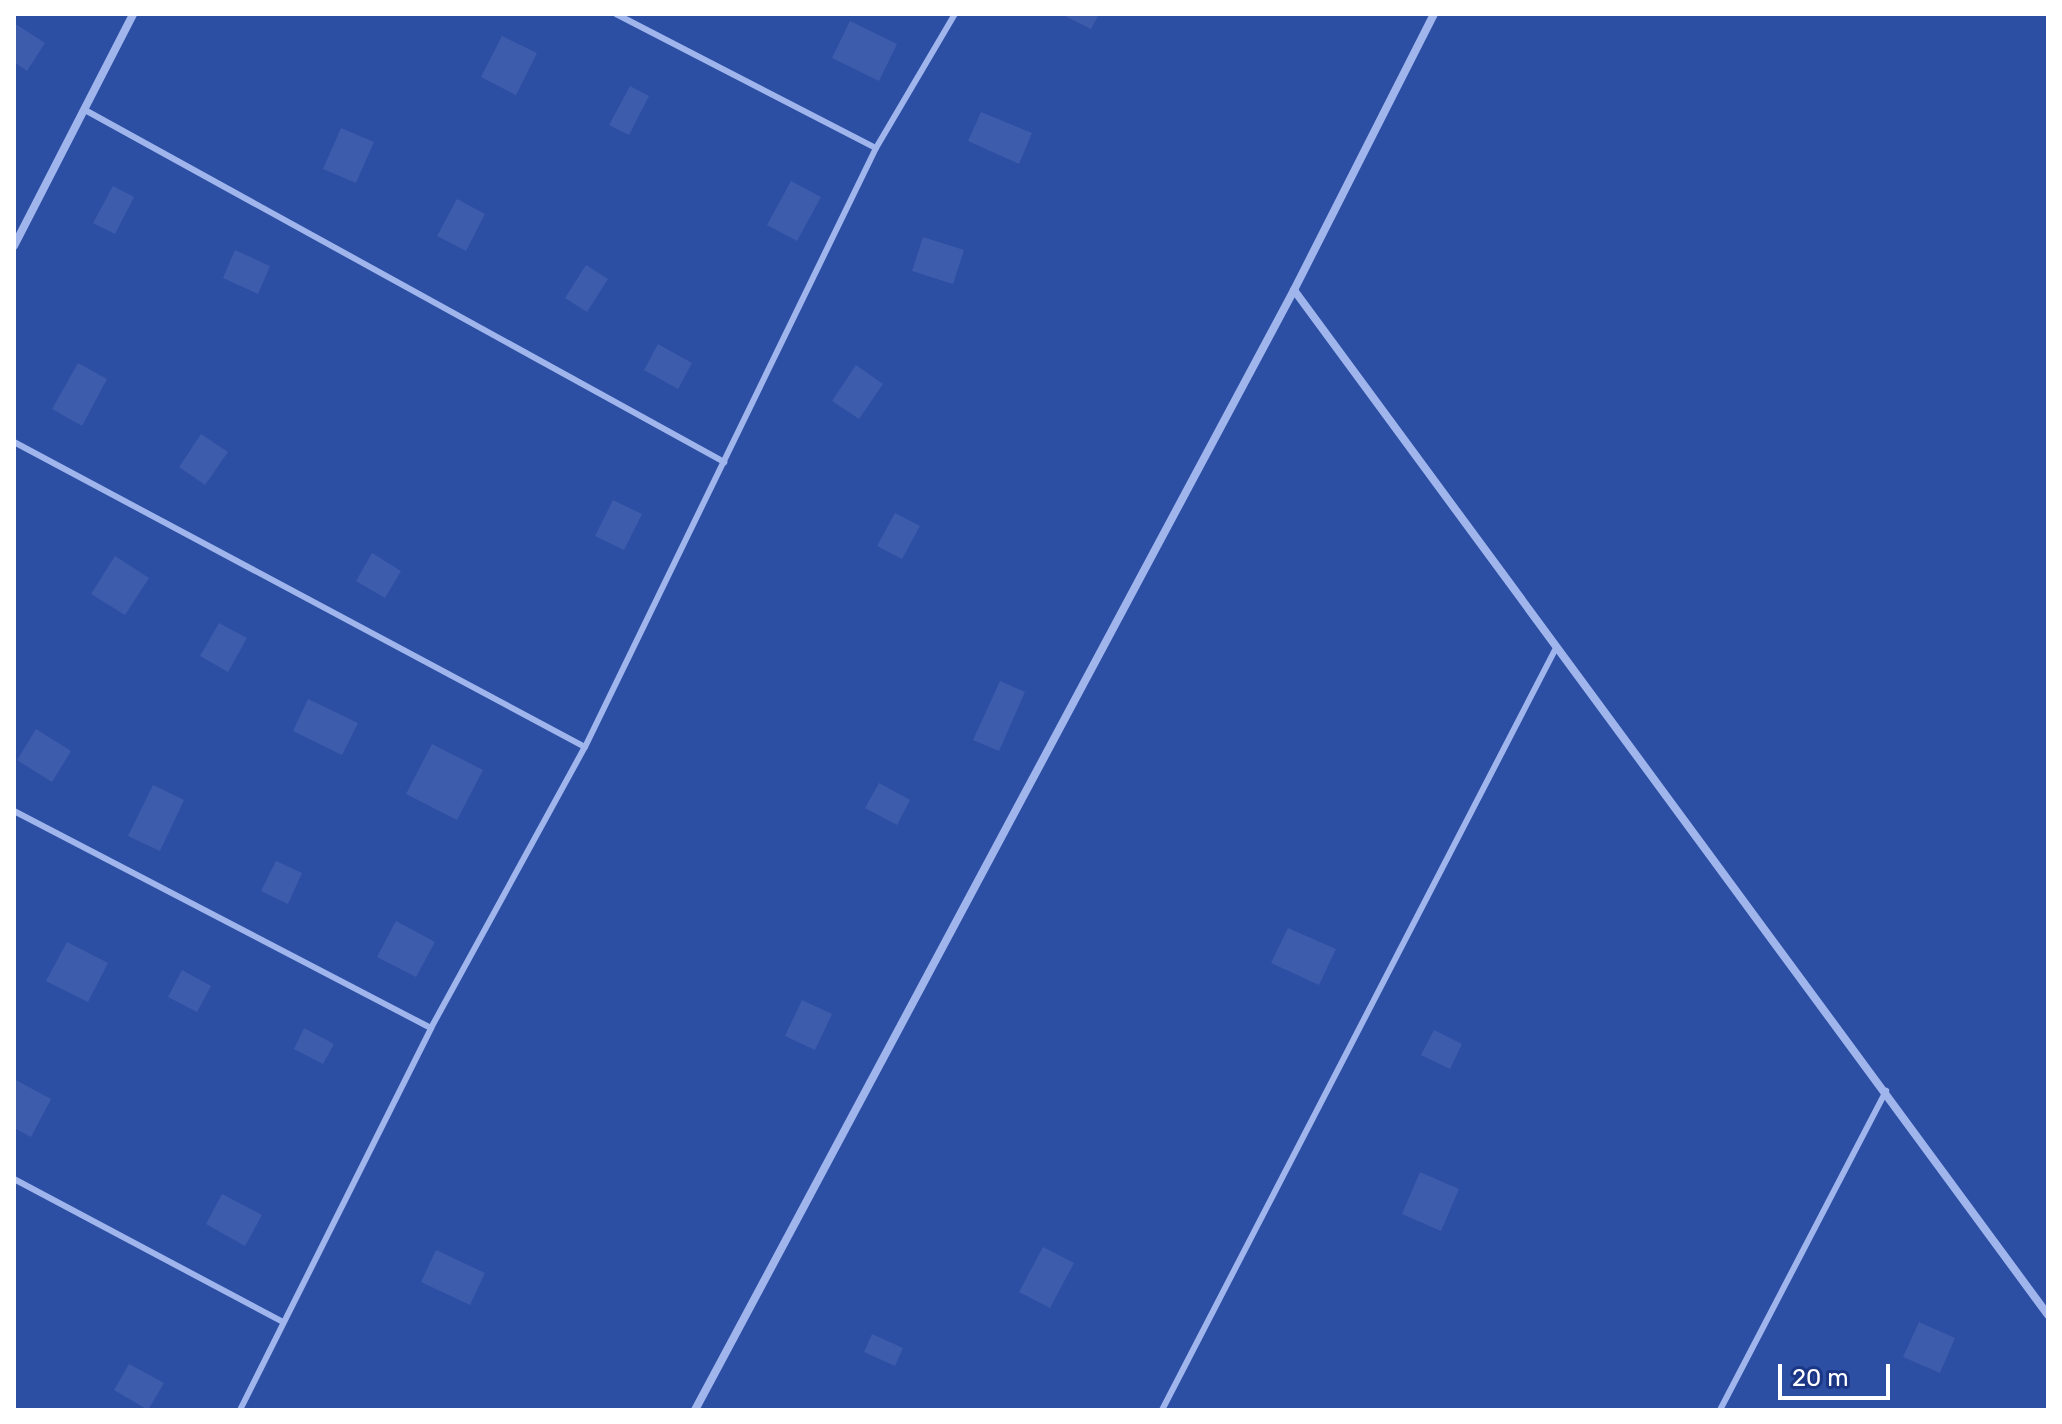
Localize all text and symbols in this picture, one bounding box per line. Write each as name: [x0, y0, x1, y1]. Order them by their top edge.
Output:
scale bar: [1782, 1348, 1894, 1398]
text: 20 m: [1792, 1364, 1849, 1392]

